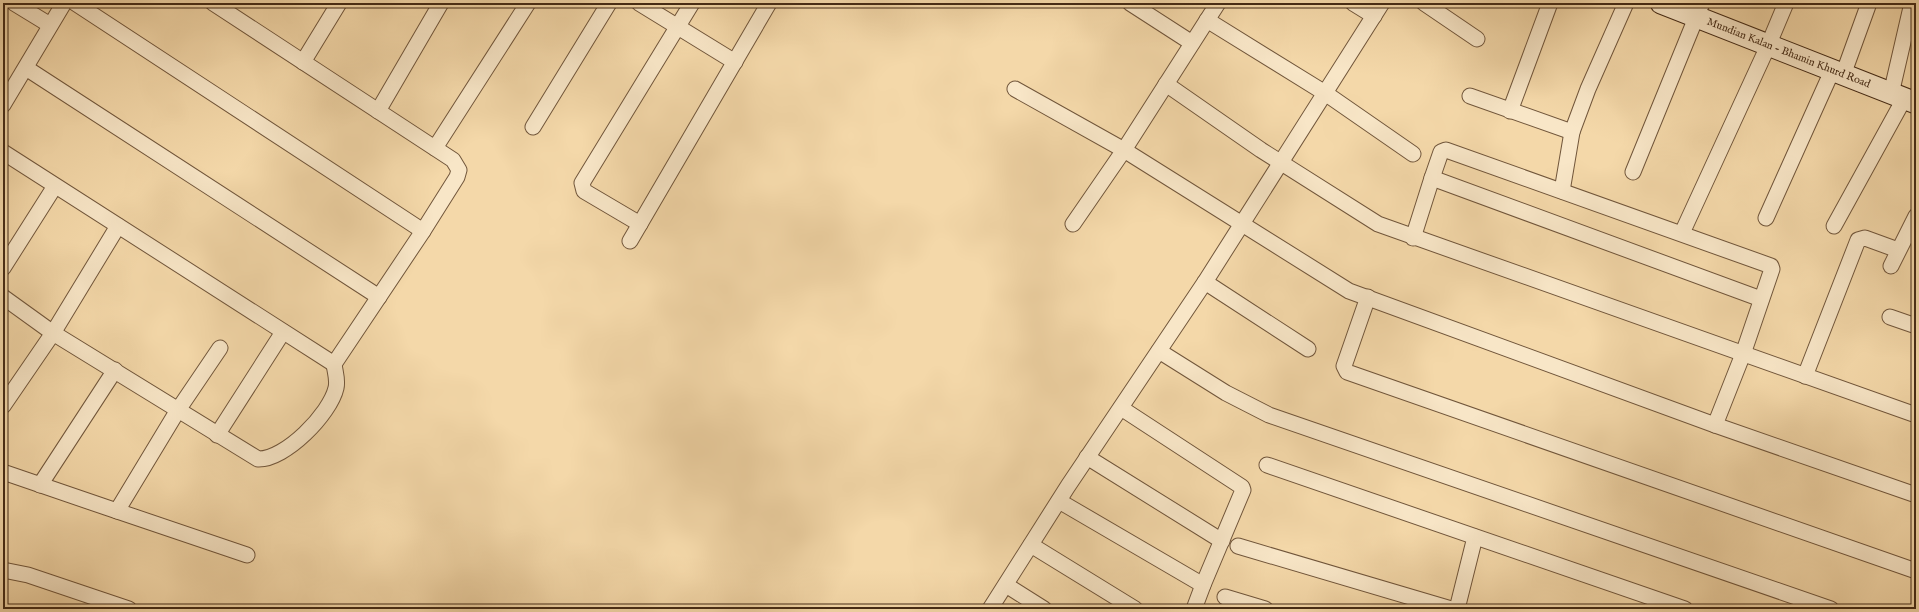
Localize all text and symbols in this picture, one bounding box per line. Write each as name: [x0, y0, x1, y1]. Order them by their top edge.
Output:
street label: Mundian Kalan - Bhamin Khurd Road: [1705, 15, 1872, 91]

